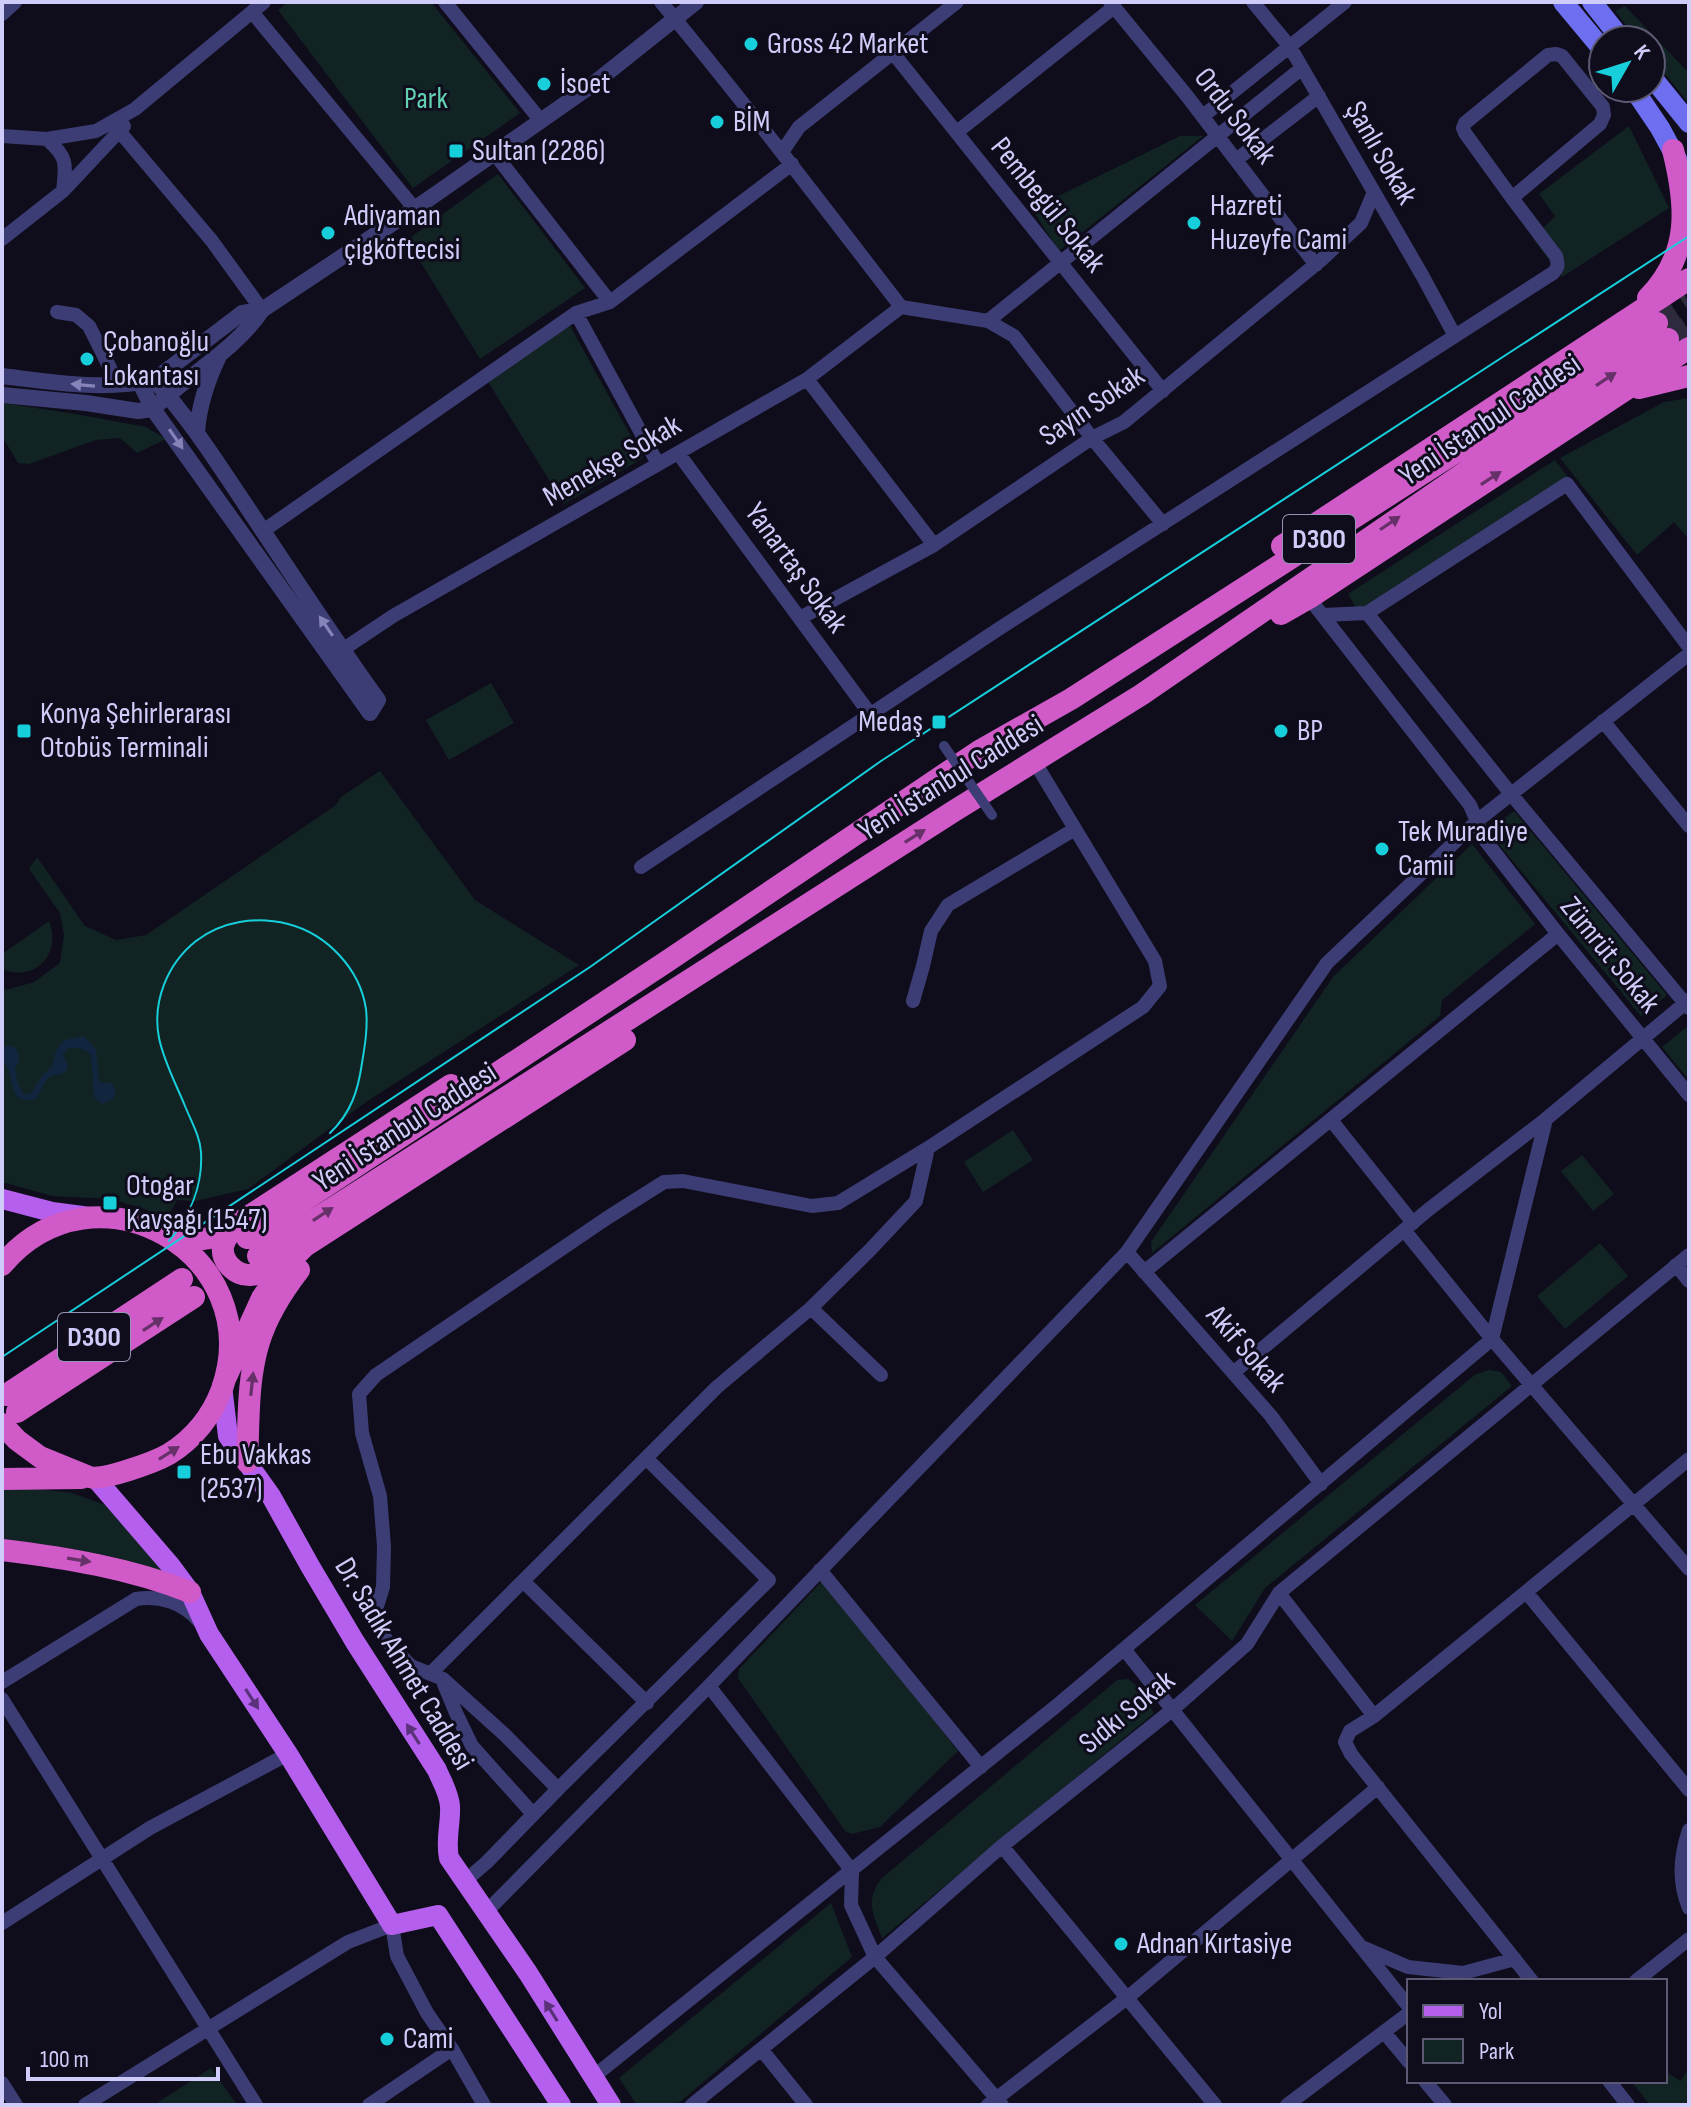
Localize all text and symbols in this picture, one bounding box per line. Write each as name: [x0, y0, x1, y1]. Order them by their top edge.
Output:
north arrow: [1587, 24, 1667, 104]
place label: Gross 42 Market: [767, 26, 929, 62]
marker: Gross 42 Market: [742, 35, 760, 53]
text: K: [1627, 40, 1655, 65]
street label: Ordu Sokak: [1186, 61, 1284, 172]
place label: İsoet: [560, 66, 610, 102]
marker: İsoet: [535, 75, 553, 93]
park label: Park: [404, 81, 448, 117]
street label: Şanlı Sokak: [1337, 95, 1425, 211]
place label: BİM: [733, 104, 770, 140]
marker: BİM: [708, 113, 726, 131]
street label: Pembegül Sokak: [983, 130, 1114, 280]
place label: Sultan (2286): [472, 133, 605, 169]
marker: Sultan (2286): [447, 142, 465, 160]
place label: Hazreti Huzeyfe Cami: [1210, 188, 1347, 258]
place label: Adiyaman çigköftecisi: [343, 198, 460, 268]
marker: Hazreti Huzeyfe Cami: [1185, 214, 1203, 232]
marker: Adiyaman çigköftecisi: [319, 224, 337, 242]
place label: Çobanoğlu Lokantası: [103, 324, 209, 394]
street label: Yeni İstanbul Caddesi: [1393, 346, 1587, 494]
marker: Çobanoğlu Lokantası: [78, 350, 96, 368]
street label: Sayın Sokak: [1033, 358, 1152, 454]
one-way arrow: [1596, 372, 1617, 387]
one-way arrow: [70, 378, 95, 391]
street label: Menekşe Sokak: [537, 407, 688, 515]
one-way arrow: [168, 429, 183, 450]
one-way arrow: [1480, 471, 1502, 486]
street label: Yanartaş Sokak: [737, 496, 856, 640]
road number: D300: [1283, 515, 1355, 563]
one-way arrow: [1379, 516, 1401, 531]
one-way arrow: [319, 615, 334, 636]
place label: Konya Şehirlerarası Otobüs Terminali: [40, 696, 231, 766]
place label: Medaş: [858, 704, 923, 740]
street label: Yeni İstanbul Caddesi: [852, 707, 1050, 849]
marker: Medaş: [930, 713, 948, 731]
place label: BP: [1297, 713, 1323, 749]
marker: Konya Şehirlerarası Otobüs Terminali: [15, 722, 33, 740]
marker: BP: [1272, 722, 1290, 740]
place label: Tek Muradiye Camii: [1398, 814, 1528, 884]
one-way arrow: [904, 830, 926, 844]
marker: Tek Muradiye Camii: [1373, 840, 1391, 858]
street label: Zümrüt Sokak: [1552, 890, 1668, 1021]
street label: Yeni İstanbul Caddesi: [307, 1054, 503, 1200]
place label: Otogar Kavşağı (1547): [126, 1168, 267, 1238]
marker: Otogar Kavşağı (1547): [101, 1194, 119, 1212]
one-way arrow: [313, 1206, 334, 1221]
street label: Akif Sokak: [1198, 1297, 1294, 1400]
road number: D300: [58, 1313, 130, 1361]
one-way arrow: [142, 1317, 164, 1331]
one-way arrow: [245, 1372, 258, 1397]
place label: Ebu Vakkas (2537): [200, 1437, 311, 1507]
one-way arrow: [158, 1446, 180, 1460]
marker: Ebu Vakkas (2537): [175, 1463, 193, 1481]
street label: Dr. Sadık Ahmet Caddesi: [326, 1551, 482, 1777]
one-way arrow: [67, 1555, 92, 1567]
street label: Sıdkı Sokak: [1072, 1662, 1182, 1761]
one-way arrow: [245, 1688, 259, 1710]
one-way arrow: [406, 1723, 421, 1745]
place label: Adnan Kırtasiye: [1136, 1926, 1292, 1962]
marker: Adnan Kırtasiye: [1112, 1935, 1130, 1953]
legend: [1407, 1979, 1667, 2083]
text: Yol: [1479, 1997, 1502, 2026]
one-way arrow: [545, 2000, 559, 2022]
place label: Cami: [403, 2021, 453, 2057]
marker: Cami: [378, 2030, 396, 2048]
scale bar: [28, 2031, 218, 2081]
text: Park: [1479, 2037, 1514, 2066]
text: 100 m: [40, 2045, 89, 2074]

